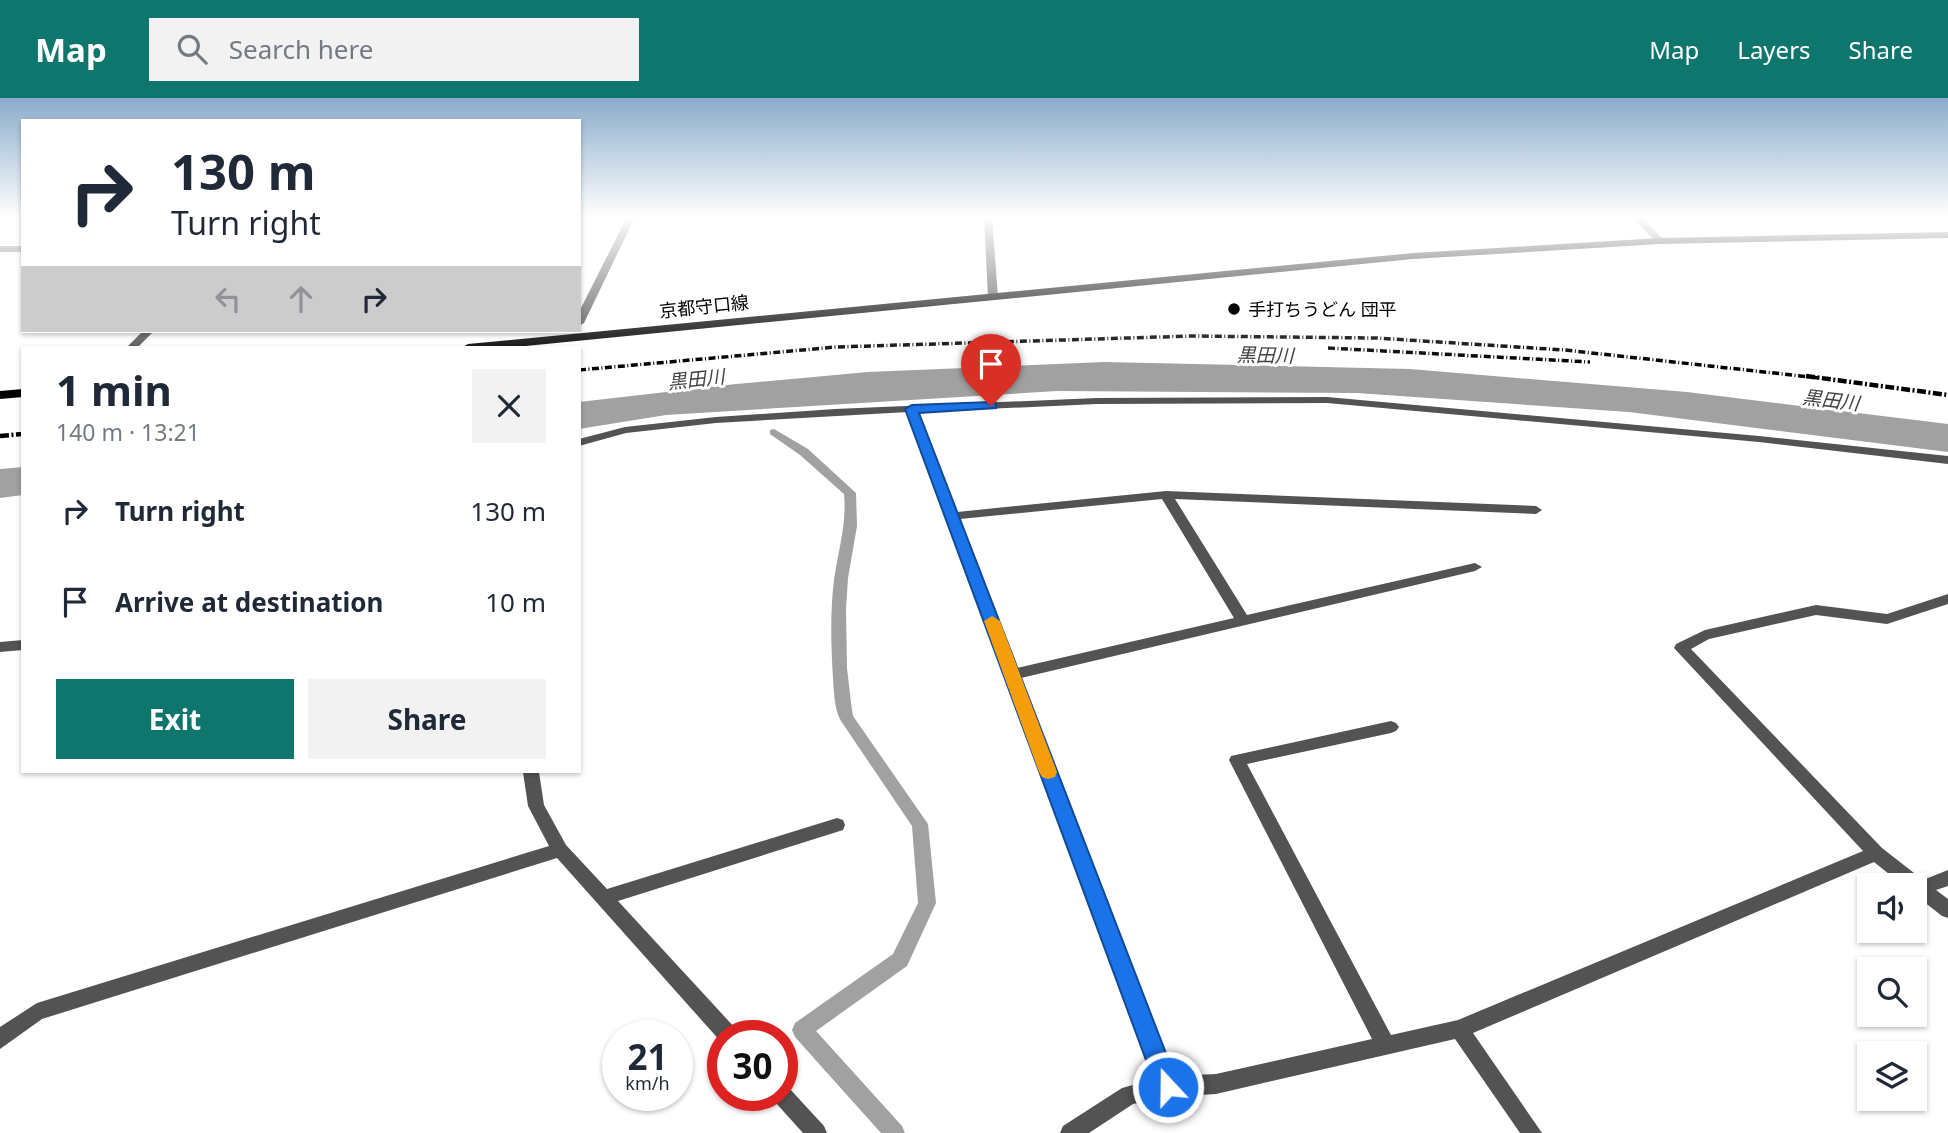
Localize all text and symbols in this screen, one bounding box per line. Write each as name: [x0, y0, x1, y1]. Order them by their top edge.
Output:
search box: [149, 18, 639, 81]
text: Map: [35, 27, 107, 72]
icon: search: [173, 30, 211, 68]
text: Search here: [229, 31, 373, 67]
text: Map: [1649, 33, 1699, 66]
text: Layers: [1737, 33, 1811, 66]
text: Share: [1849, 33, 1913, 66]
text: 130 m: [171, 138, 316, 204]
icon: right: [56, 147, 147, 238]
text: Turn right: [171, 201, 321, 244]
icon: left: [209, 280, 247, 318]
icon: ahead: [282, 280, 320, 318]
icon: right: [355, 280, 393, 318]
street label: 京都守口線: [658, 289, 750, 323]
place label: 手打ちうどん 団平: [1248, 297, 1397, 321]
marker: 手打ちうどん 団平: [1226, 301, 1242, 317]
pin: [961, 334, 1021, 406]
water label: 黒田川: [1236, 342, 1296, 369]
icon: arrive: [972, 345, 1010, 383]
text: 1 min: [56, 361, 172, 418]
water label: 黒田川: [666, 363, 728, 395]
button: close: [472, 369, 546, 443]
water label: 黒田川: [1801, 384, 1863, 417]
text: 140 m · 13:21: [56, 416, 200, 448]
icon: right: [56, 492, 94, 530]
text: Turn right: [115, 493, 245, 529]
text: 130 m: [470, 493, 546, 529]
icon: arrive: [56, 583, 94, 621]
text: Arrive at destination: [115, 584, 384, 620]
text: 10 m: [485, 584, 546, 620]
button: Exit: [56, 679, 294, 759]
button: Share: [308, 679, 546, 759]
map controls: [1857, 873, 1927, 1111]
button: sound: [1857, 873, 1927, 943]
button: search: [1857, 957, 1927, 1027]
speed limit sign: 30: [707, 1020, 798, 1111]
text: 21: [627, 1033, 668, 1080]
button: layers: [1857, 1041, 1927, 1111]
position arrow: [1131, 1050, 1205, 1124]
text: km/h: [625, 1071, 670, 1095]

